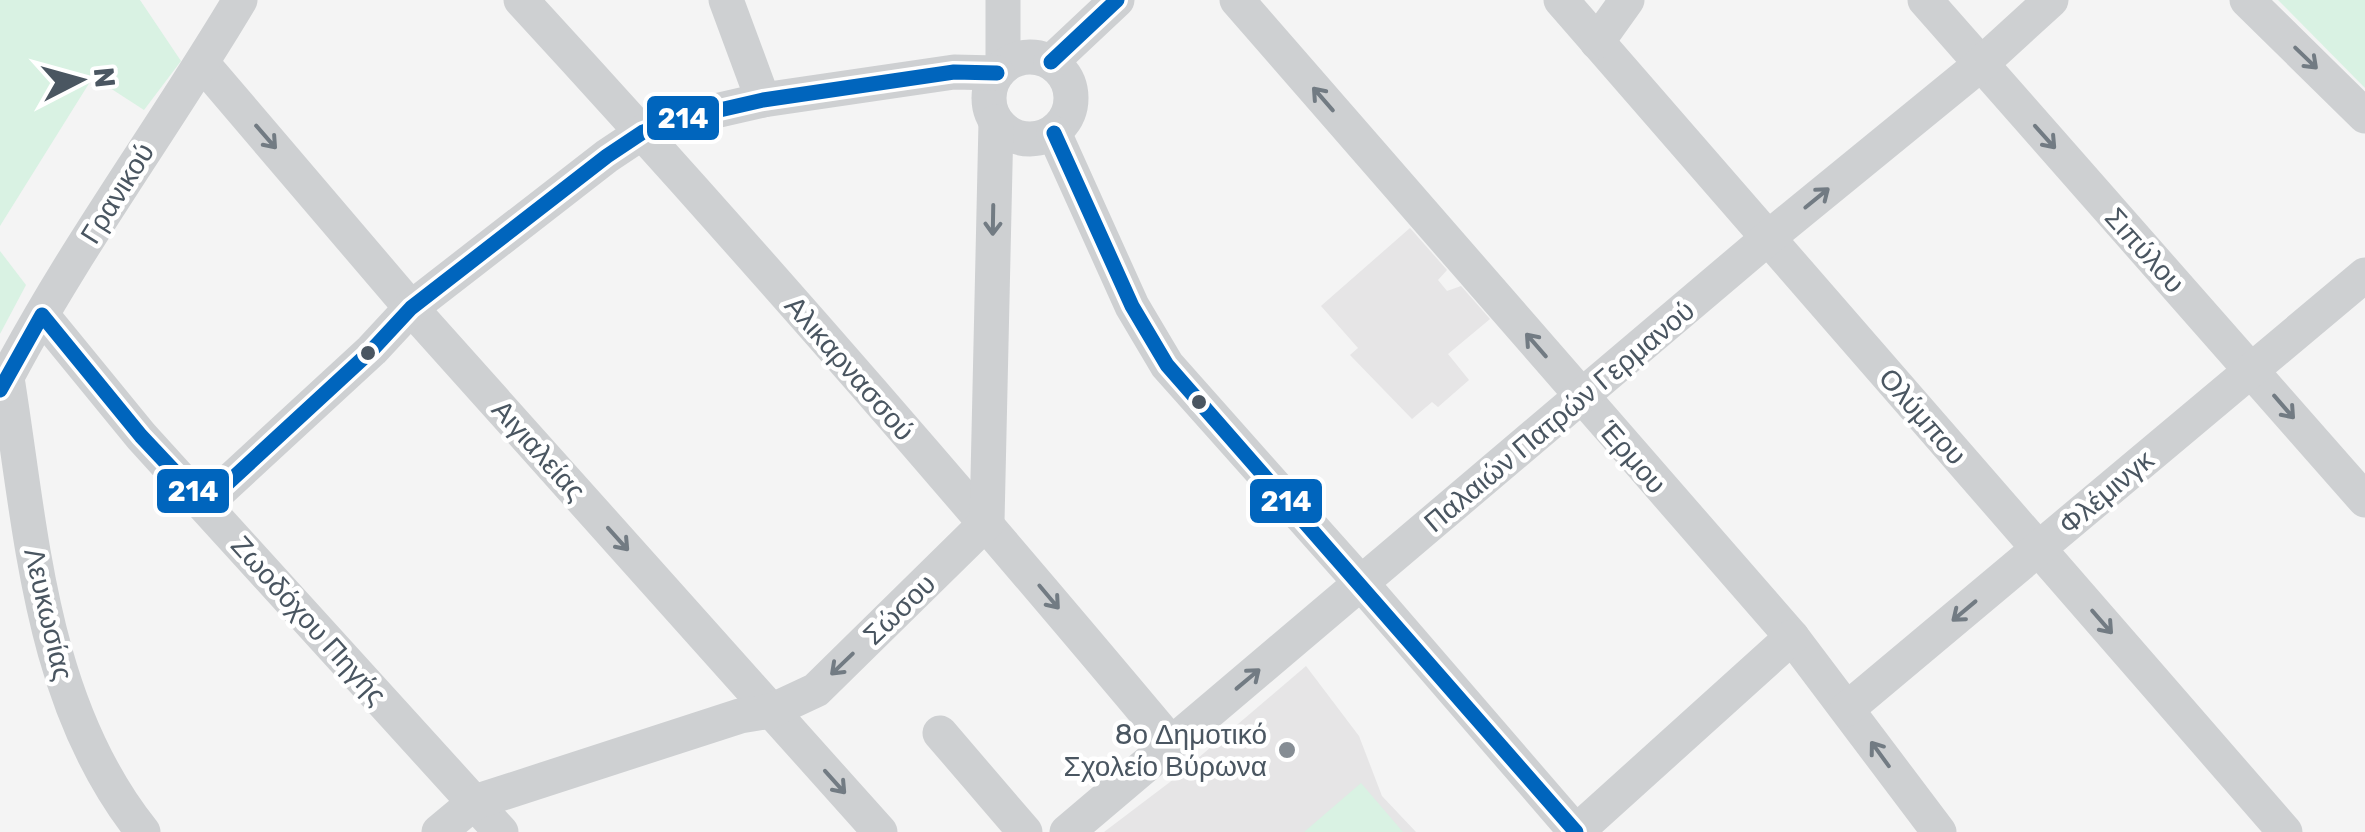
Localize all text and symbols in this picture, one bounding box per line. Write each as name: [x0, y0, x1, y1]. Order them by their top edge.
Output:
north arrow: [30, 30, 130, 130]
one-way arrow: [2293, 46, 2317, 70]
text: N: [87, 66, 122, 89]
one-way arrow: [1313, 87, 1335, 113]
line badge: 214: [645, 94, 721, 142]
text: 214: [657, 102, 709, 135]
one-way arrow: [254, 124, 276, 150]
one-way arrow: [2034, 124, 2057, 149]
street label: Γρανικού: [74, 137, 161, 250]
one-way arrow: [1804, 187, 1830, 209]
street label: Σιπύλου: [2098, 201, 2191, 300]
one-way arrow: [984, 202, 1002, 235]
street label: Αλικαρνασσού: [778, 289, 921, 447]
street label: Παλαιών Πατρών Γερμανού: [1418, 294, 1701, 539]
one-way arrow: [1525, 333, 1547, 359]
unlabelled marker: [358, 343, 378, 363]
street label: Ολύμπου: [1872, 362, 1973, 471]
unlabelled marker: [1189, 392, 1209, 412]
street label: Αιγιαλείας: [485, 393, 592, 507]
one-way arrow: [2272, 394, 2295, 419]
street label: Έρμου: [1592, 414, 1673, 500]
street label: Φλέμινγκ: [2052, 443, 2161, 541]
line badge: 214: [155, 467, 231, 515]
text: 214: [167, 475, 219, 508]
line badge: 214: [1248, 477, 1324, 525]
text: 214: [1260, 485, 1312, 518]
one-way arrow: [607, 526, 629, 552]
street label: Ζωοδόχου Πηγής: [224, 529, 393, 711]
street label: Λευκωσίας: [17, 545, 80, 684]
street label: Σώσου: [856, 567, 942, 652]
one-way arrow: [1038, 584, 1060, 610]
one-way arrow: [1951, 600, 1977, 622]
one-way arrow: [2091, 609, 2114, 634]
one-way arrow: [831, 652, 855, 676]
one-way arrow: [1235, 667, 1260, 690]
place label: 8ο Δημοτικό Σχολείο Βύρωνα: [1064, 718, 1267, 783]
marker: 8ο Δημοτικό Σχολείο Βύρωνα: [1276, 739, 1298, 761]
one-way arrow: [1870, 741, 1891, 768]
one-way arrow: [823, 769, 846, 794]

